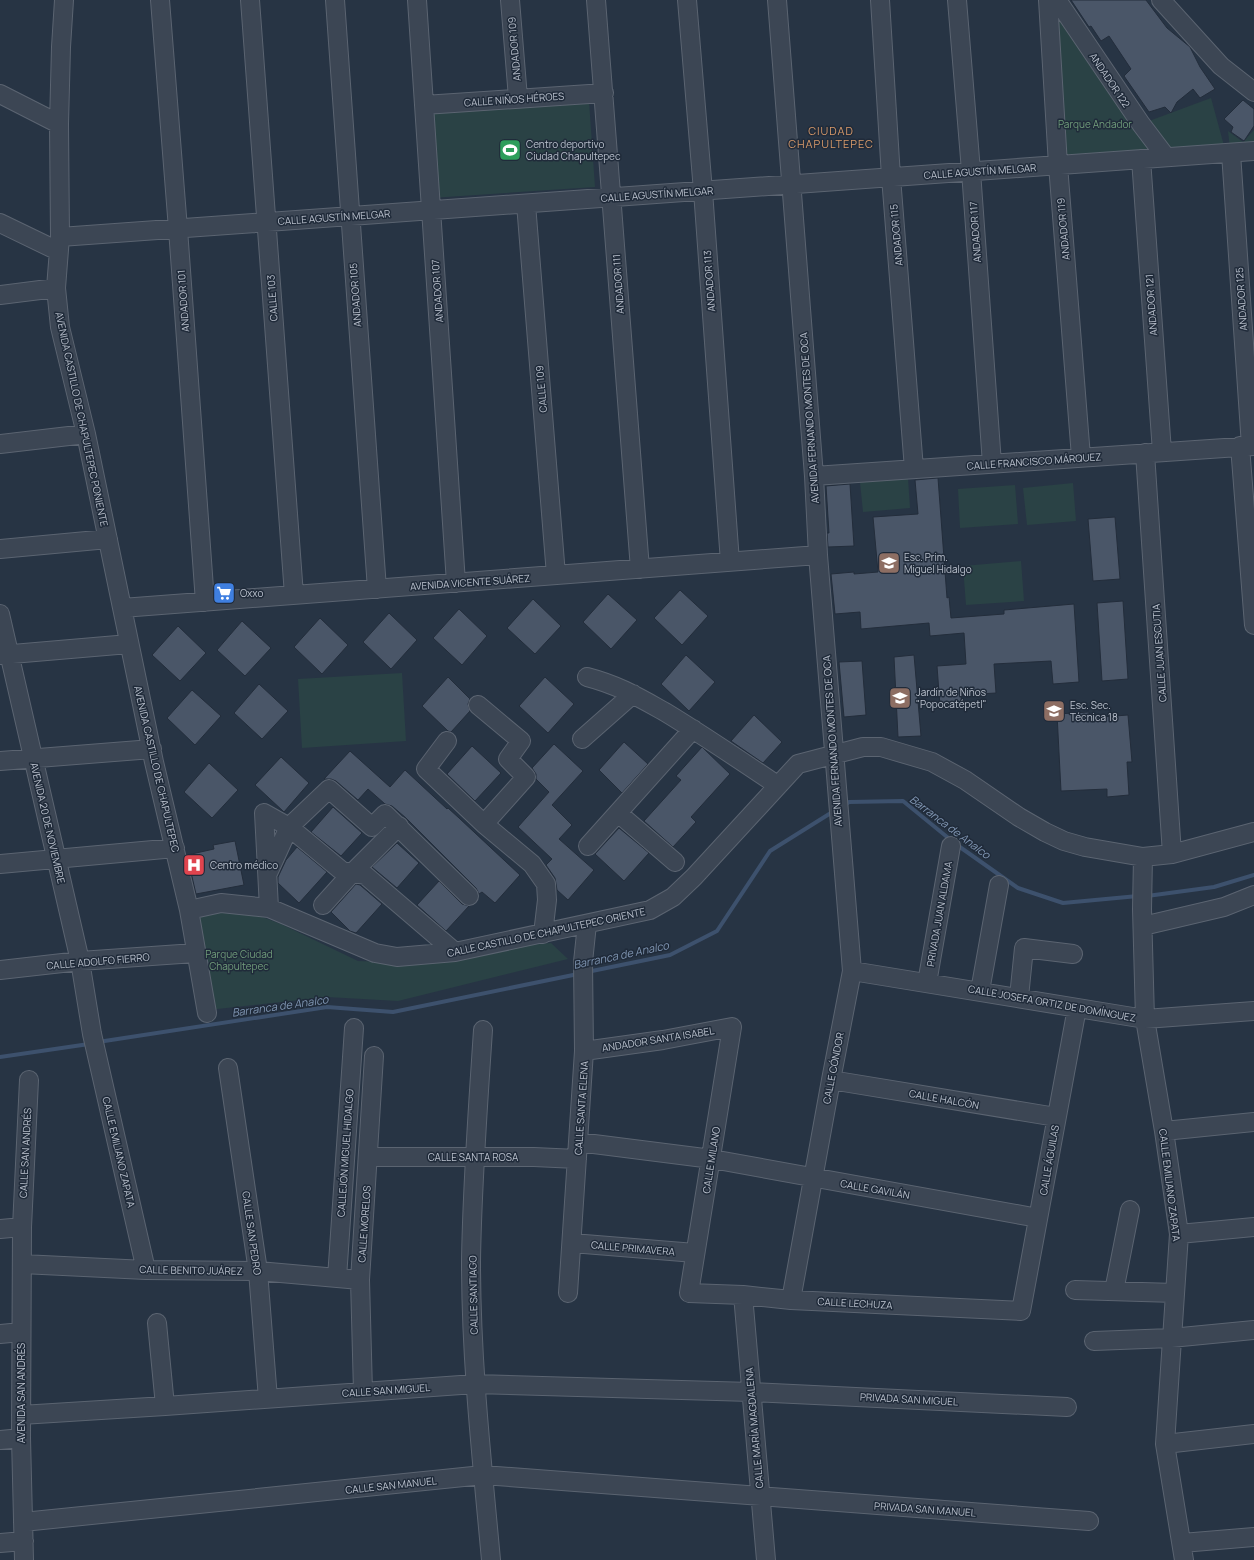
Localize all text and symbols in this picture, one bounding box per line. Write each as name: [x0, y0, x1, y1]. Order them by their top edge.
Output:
street label: ANDADOR 109: [504, 16, 524, 82]
street label: ANDADOR 122: [1086, 50, 1134, 111]
street label: CALLE NIÑOS HÉROES: [463, 89, 565, 109]
park label: Parque Andador: [1058, 117, 1132, 131]
district label: CIUDAD CHAPULTEPEC: [788, 123, 874, 151]
sports icon: Centro deportivo Ciudad Chapultepec: [497, 137, 523, 163]
place label: Centro deportivo Ciudad Chapultepec: [526, 137, 621, 163]
street label: CALLE AGUSTÍN MELGAR: [923, 160, 1037, 182]
street label: CALLE AGUSTÍN MELGAR: [600, 183, 714, 205]
street label: ANDADOR 119: [1053, 197, 1073, 261]
street label: ANDADOR 117: [966, 201, 984, 263]
street label: ANDADOR 115: [886, 203, 906, 266]
street label: CALLE AGUSTÍN MELGAR: [277, 206, 391, 228]
street label: ANDADOR 113: [700, 250, 718, 312]
street label: ANDADOR 111: [609, 254, 627, 314]
street label: ANDADOR 107: [428, 259, 446, 323]
street label: ANDADOR 105: [346, 262, 364, 327]
street label: ANDADOR 125: [1232, 267, 1250, 331]
street label: ANDADOR 101: [174, 269, 192, 333]
street label: CALLE 103: [263, 274, 281, 322]
street label: ANDADOR 121: [1142, 274, 1160, 336]
street label: AVENIDA CASTILLO DE CHAPULTEPEC PONIENTE: [52, 310, 112, 528]
street label: AVENIDA FERNANDO MONTES DE OCA: [796, 331, 822, 504]
street label: CALLE 109: [532, 365, 550, 413]
street label: CALLE FRANCISCO MÁRQUEZ: [966, 449, 1102, 473]
school or university icon: Esc. Prim. Miguel Hidalgo: [876, 550, 902, 576]
place label: Esc. Prim. Miguel Hidalgo: [904, 550, 972, 576]
street label: AVENIDA VICENTE SUÁREZ: [409, 571, 531, 593]
supermarket icon: Oxxo: [211, 580, 237, 606]
place label: Oxxo: [240, 586, 263, 600]
street label: CALLE JUAN ESCUTIA: [1149, 603, 1169, 702]
street label: AVENIDA FERNANDO MONTES DE OCA: [819, 654, 845, 827]
street label: AVENIDA CASTILLO DE CHAPULTEPEC: [131, 684, 183, 854]
school or university icon: Jardín de Niños "Popocatépetl": [887, 685, 913, 711]
place label: Jardín de Niños "Popocatépetl": [916, 685, 986, 711]
school or university icon: Esc. Sec. Técnica 18: [1041, 698, 1067, 724]
place label: Esc. Sec. Técnica 18: [1070, 698, 1118, 724]
street label: AVENIDA 20 DE NOVIEMBRE: [27, 761, 69, 885]
water label: Barranca de Analco: [907, 791, 995, 863]
hospital icon: Centro médico: [181, 852, 207, 878]
place label: Centro médico: [210, 858, 278, 872]
street label: PRIVADA JUAN ALDAMA: [923, 860, 955, 968]
street label: CALLE CASTILLO DE CHAPULTEPEC ORIENTE: [446, 904, 647, 960]
water label: Barranca de Analco: [572, 937, 671, 972]
park label: Parque Ciudad Chapultepec: [205, 947, 273, 973]
street label: CALLE ADOLFO FIERRO: [46, 950, 150, 972]
street label: CALLE JOSEFA ORTIZ DE DOMÍNGUEZ: [967, 981, 1137, 1025]
water label: Barranca de Analco: [231, 991, 331, 1020]
street label: ANDADOR SANTA ISABEL: [601, 1023, 715, 1055]
street label: CALLE CÓNDOR: [819, 1031, 847, 1105]
street label: CALLE SANTA ELENA: [571, 1060, 591, 1156]
street label: CALLE HALCÓN: [908, 1086, 980, 1112]
street label: CALLEJÓN MIGUEL HIDALGO: [334, 1089, 356, 1217]
street label: CALLE EMILIANO ZAPATA: [99, 1095, 139, 1209]
street label: CALLE SAN ANDRÉS: [16, 1108, 34, 1198]
street label: CALLE ÁGUILAS: [1036, 1124, 1062, 1196]
street label: CALLE MILANO: [699, 1126, 723, 1194]
street label: CALLE EMILIANO ZAPATA: [1156, 1128, 1184, 1243]
street label: CALLE SANTA ROSA: [428, 1150, 519, 1164]
street label: CALLE GAVILÁN: [839, 1176, 911, 1202]
street label: CALLE MORELOS: [354, 1185, 374, 1263]
street label: CALLE SAN PEDRO: [239, 1190, 265, 1276]
street label: CALLE PRIMAVERA: [590, 1237, 676, 1259]
street label: CALLE SANTIAGO: [465, 1255, 481, 1335]
street label: CALLE BENITO JUÁREZ: [139, 1262, 243, 1278]
street label: CALLE LECHUZA: [817, 1294, 894, 1312]
street label: AVENIDA SAN ANDRÉS: [14, 1343, 28, 1443]
street label: CALLE MARÍA MAGDALENA: [742, 1366, 766, 1489]
street label: CALLE SAN MIGUEL: [342, 1380, 430, 1400]
street label: PRIVADA SAN MIGUEL: [860, 1389, 958, 1409]
street label: CALLE SAN MANUEL: [345, 1473, 437, 1497]
street label: PRIVADA SAN MANUEL: [874, 1498, 976, 1520]

